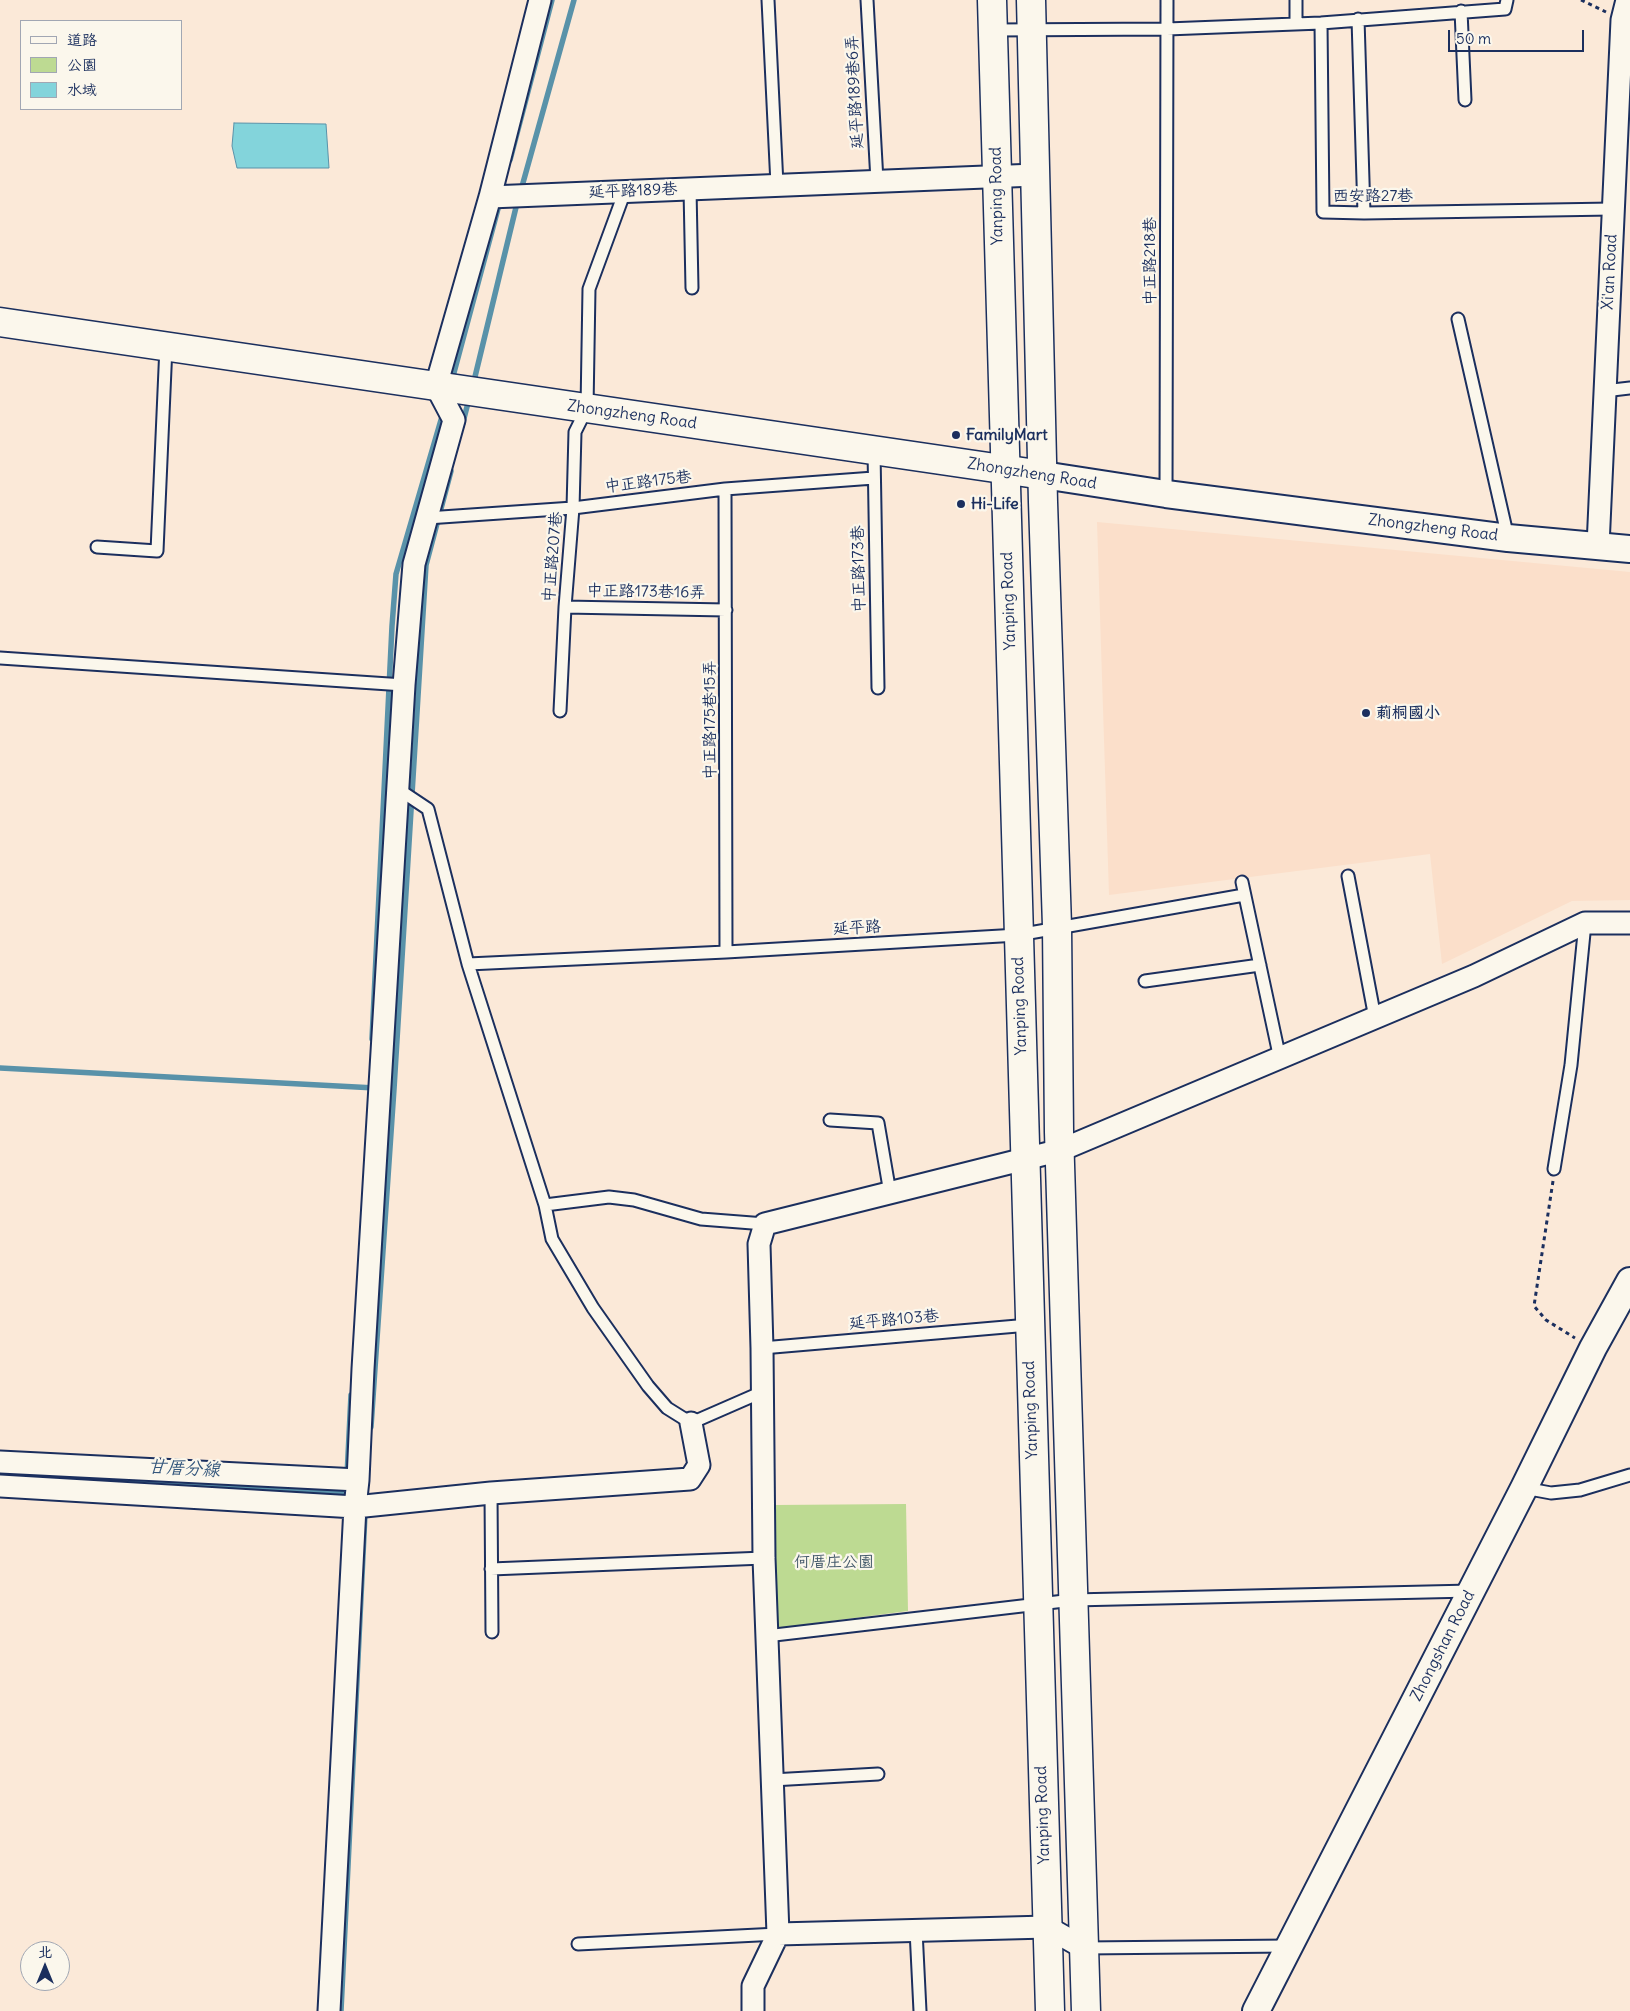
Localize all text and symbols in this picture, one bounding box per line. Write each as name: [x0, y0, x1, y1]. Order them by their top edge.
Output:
legend: [20, 20, 182, 110]
scale bar: [1450, 20, 1586, 52]
text: 50 m: [1456, 29, 1491, 48]
text: 道路: [67, 30, 97, 49]
street label: 延平路189巷6弄: [842, 35, 868, 149]
text: 公園: [67, 55, 97, 74]
text: 水域: [67, 80, 97, 99]
street label: Yanping Road: [987, 147, 1007, 245]
street label: 延平路189巷: [588, 180, 678, 202]
street label: 西安路27巷: [1333, 186, 1413, 206]
street label: 中正路218巷: [1140, 217, 1160, 305]
street label: Xi'an Road: [1598, 234, 1622, 310]
street label: Zhongzheng Road: [566, 396, 698, 434]
place label: FamilyMart: [966, 425, 1048, 445]
marker: FamilyMart: [950, 429, 962, 441]
street label: Zhongzheng Road: [966, 454, 1098, 494]
street label: 中正路175巷: [603, 467, 693, 497]
place label: Hi-Life: [971, 494, 1019, 514]
marker: Hi-Life: [955, 498, 967, 510]
street label: 中正路207巷: [539, 511, 567, 603]
street label: Zhongzheng Road: [1367, 511, 1499, 545]
street label: 中正路173巷: [849, 525, 869, 613]
street label: Yanping Road: [998, 552, 1020, 650]
street label: 中正路173巷16弄: [586, 581, 706, 603]
street label: 中正路175巷15弄: [700, 661, 720, 779]
place label: 莿桐國小: [1376, 703, 1440, 723]
marker: 莿桐國小: [1360, 707, 1372, 719]
street label: 延平路: [833, 917, 881, 939]
street label: Yanping Road: [1009, 957, 1031, 1055]
street label: 延平路103巷: [848, 1307, 940, 1333]
street label: Yanping Road: [1020, 1361, 1042, 1459]
water label: 甘厝分線: [147, 1456, 221, 1482]
park label: 何厝庄公園: [794, 1552, 874, 1572]
street label: Zhongshan Road: [1407, 1587, 1479, 1705]
street label: Yanping Road: [1032, 1766, 1054, 1864]
north arrow: [20, 1941, 70, 1991]
text: 北: [38, 1943, 52, 1961]

